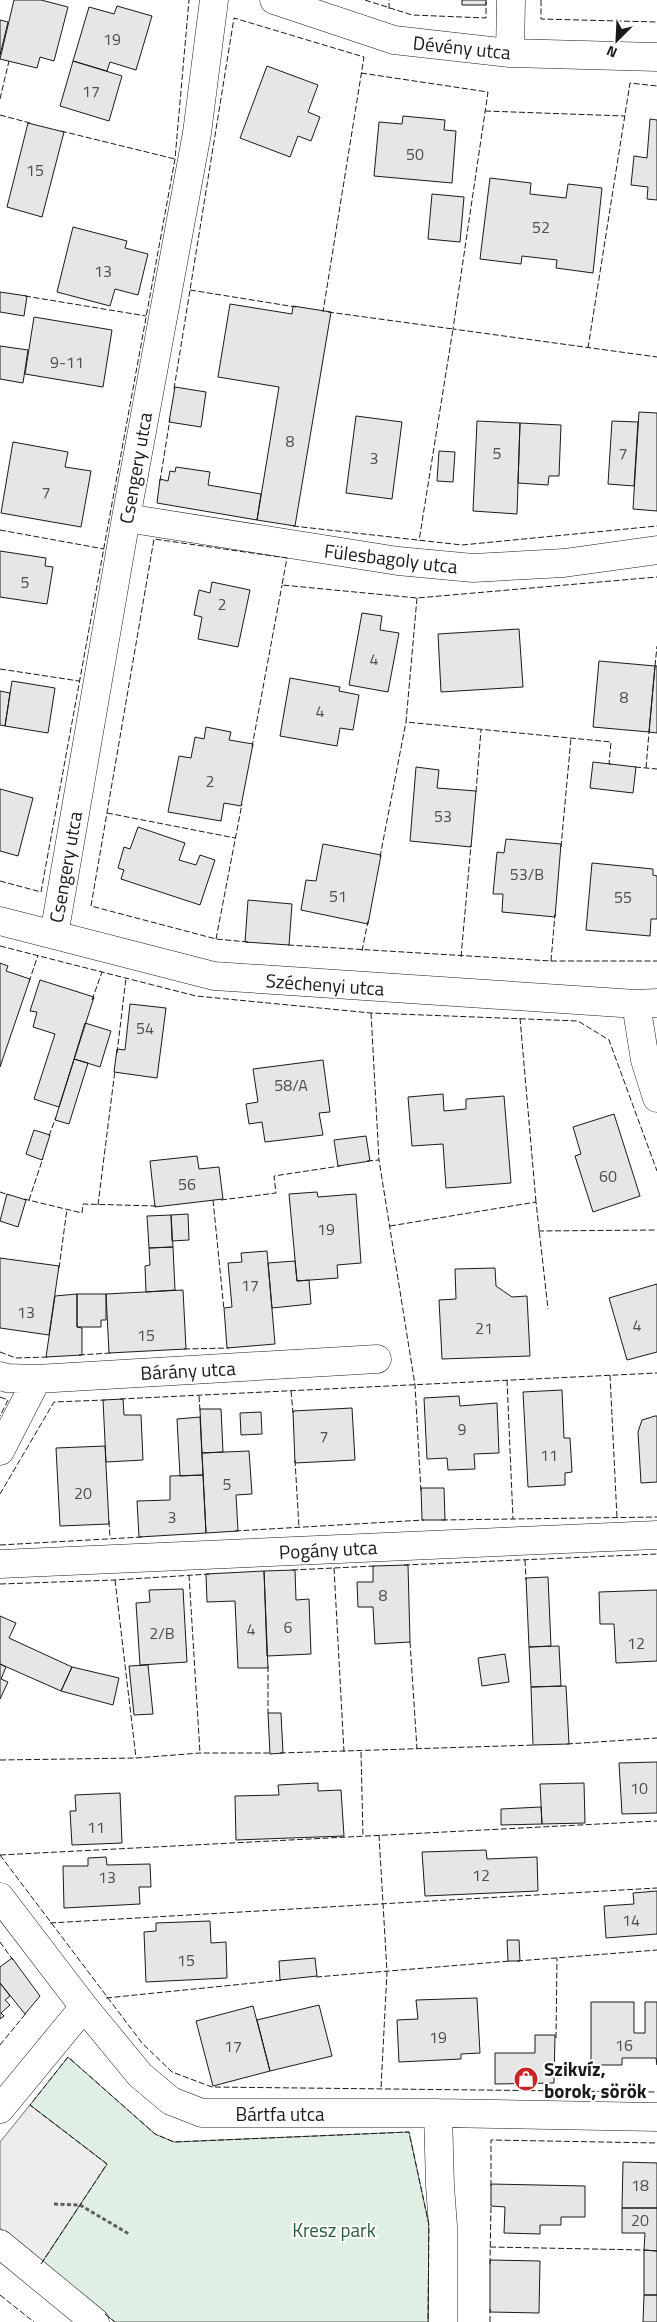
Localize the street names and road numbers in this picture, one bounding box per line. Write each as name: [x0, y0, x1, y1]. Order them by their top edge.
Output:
street label: Dévény utca: [412, 27, 513, 67]
street label: Csengery utca: [111, 409, 159, 526]
street label: Fülesbagoly utca: [323, 535, 460, 581]
street label: Csengery utca: [41, 808, 89, 925]
street label: Széchenyi utca: [265, 965, 386, 1003]
street label: Bárány utca: [140, 1353, 237, 1387]
street label: Pogány utca: [278, 1532, 378, 1566]
street label: Bártfa utca: [235, 2099, 325, 2128]

